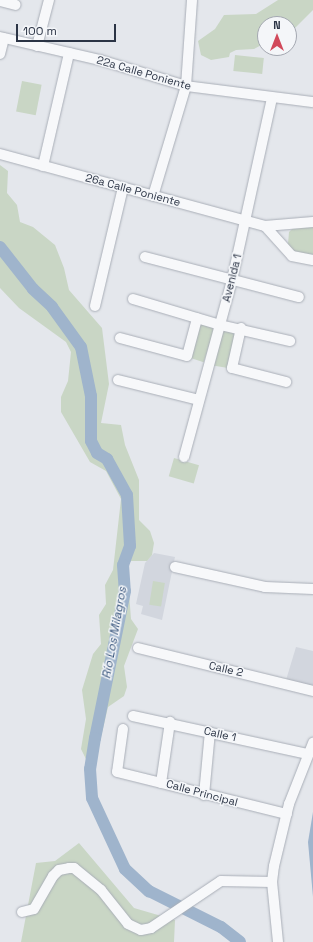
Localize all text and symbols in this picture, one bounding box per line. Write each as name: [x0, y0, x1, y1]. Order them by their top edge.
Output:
scale bar: [18, 16, 118, 42]
north arrow: [257, 16, 297, 56]
text: N: [273, 18, 281, 32]
text: 100 m: [23, 23, 57, 39]
street label: 22a Calle Poniente: [95, 53, 193, 93]
street label: 26a Calle Poniente: [84, 171, 182, 209]
street label: Avenida 1: [220, 253, 244, 303]
water label: Río Los Milagros: [100, 586, 130, 680]
street label: Calle 2: [208, 659, 244, 679]
street label: Calle 1: [203, 724, 237, 744]
street label: Calle Principal: [165, 777, 239, 809]

